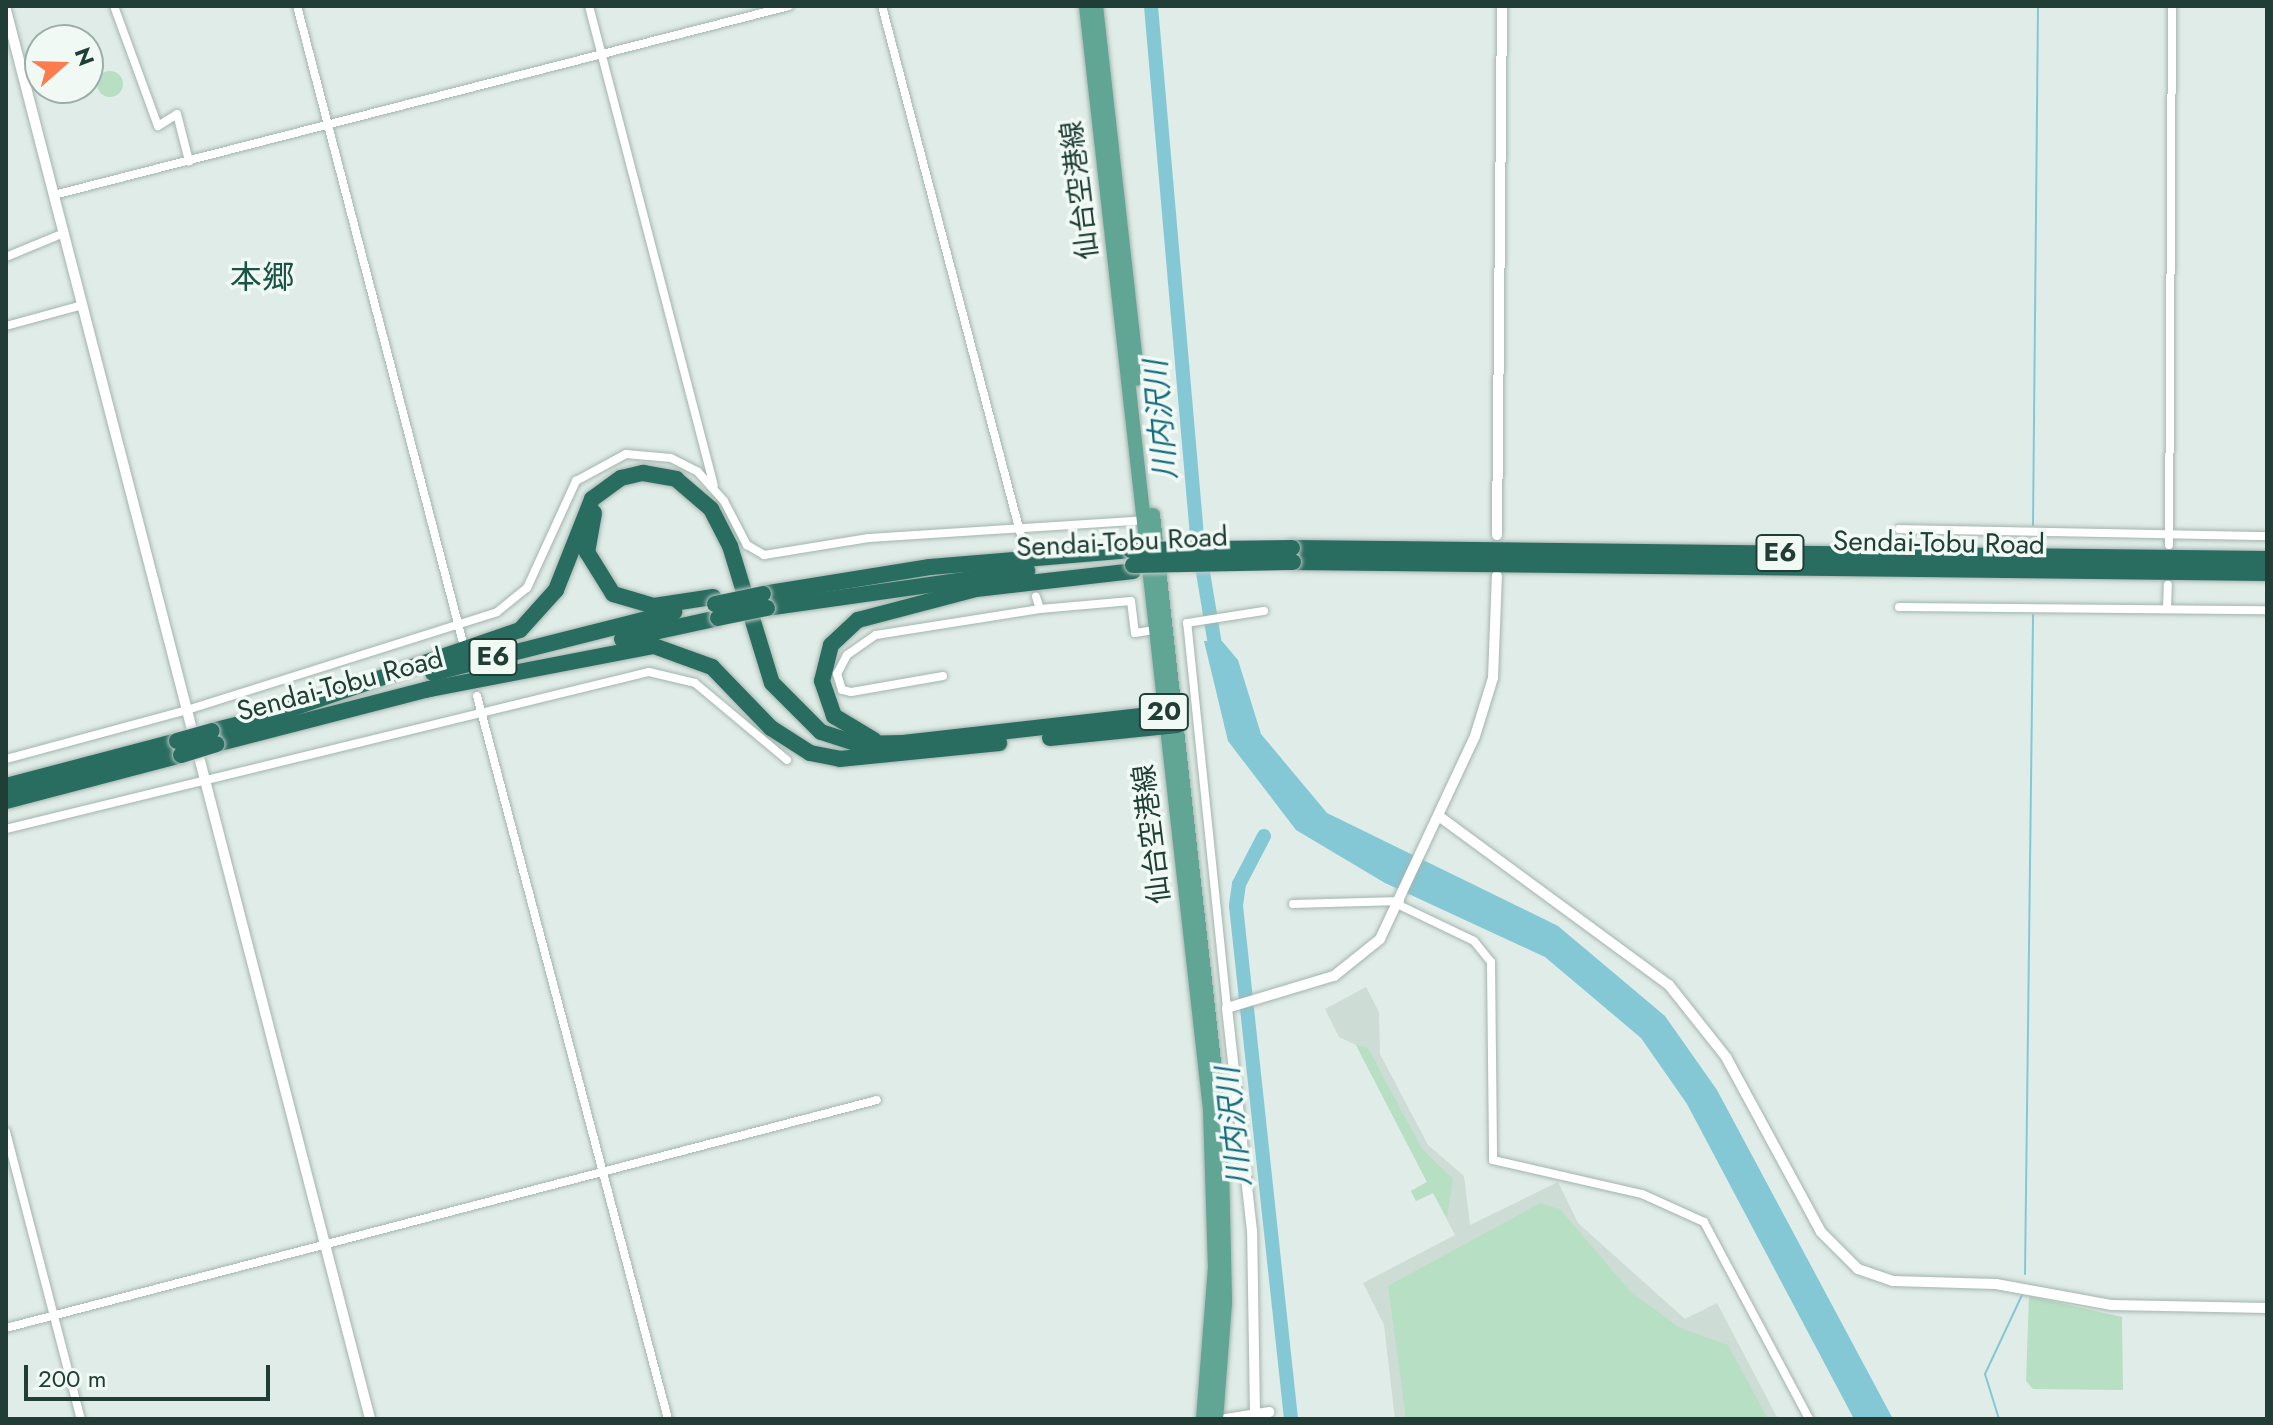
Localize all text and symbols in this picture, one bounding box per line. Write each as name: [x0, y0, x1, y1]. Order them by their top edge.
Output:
north arrow: [24, 24, 104, 104]
text: N: [67, 43, 103, 70]
street label: 仙台空港線: [1055, 118, 1105, 262]
district label: 本郷: [230, 258, 294, 296]
water label: 川内沢川: [1138, 359, 1184, 481]
street label: Sendai-Tobu Road: [1015, 520, 1229, 564]
street label: Sendai-Tobu Road: [1833, 524, 2045, 562]
road number: E6: [1754, 531, 1806, 575]
road number: E6: [467, 635, 519, 679]
street label: Sendai-Tobu Road: [233, 641, 447, 729]
road number: 20: [1138, 690, 1190, 734]
street label: 仙台空港線: [1127, 762, 1177, 906]
water label: 川内沢川: [1210, 1065, 1258, 1189]
scale bar: [28, 1349, 274, 1399]
text: 200 m: [38, 1361, 106, 1396]

